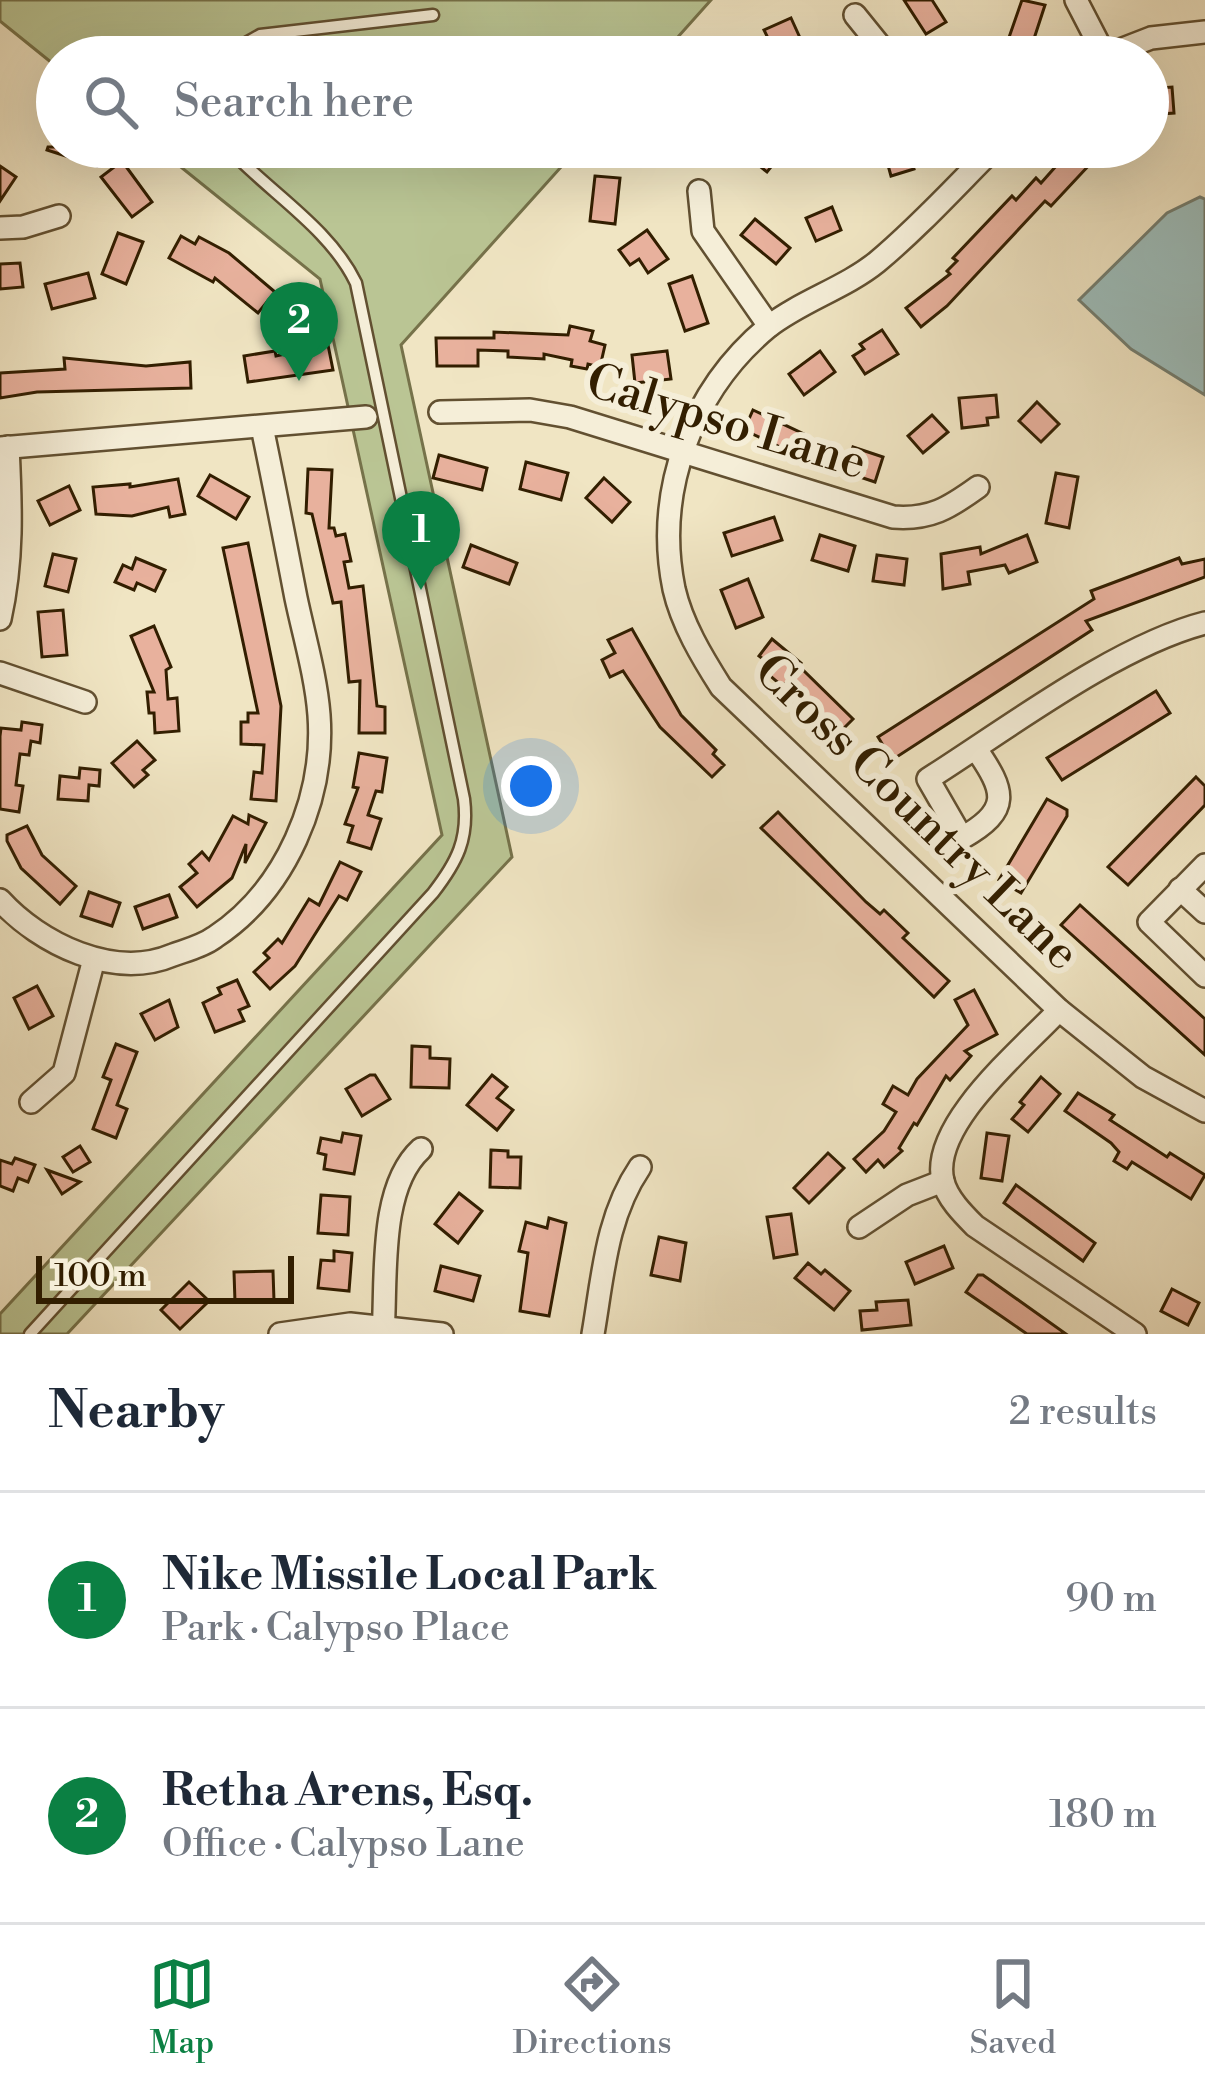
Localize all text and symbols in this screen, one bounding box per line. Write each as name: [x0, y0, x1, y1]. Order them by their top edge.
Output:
search box: [36, 36, 1169, 168]
icon: search: [78, 69, 144, 135]
text: Search here: [174, 74, 414, 131]
pin: 2: [260, 282, 338, 381]
street label: Calypso Lane: [579, 352, 873, 494]
pin: 1: [382, 491, 460, 590]
street label: Cross Country Lane: [741, 642, 1091, 984]
your location: [501, 756, 561, 816]
scale bar: [36, 1250, 294, 1303]
text: 100 m: [54, 1256, 147, 1297]
text: Nearby: [48, 1380, 224, 1444]
text: 2 results: [1009, 1388, 1157, 1437]
text: Nike Missile Local Park: [162, 1547, 656, 1604]
text: 1: [78, 1575, 96, 1624]
text: 90 m: [1065, 1575, 1157, 1624]
text: Park · Calypso Place: [162, 1604, 510, 1653]
text: Retha Arens, Esq.: [162, 1763, 533, 1820]
text: 2: [75, 1791, 99, 1840]
text: 180 m: [1049, 1791, 1157, 1840]
text: Office · Calypso Lane: [162, 1820, 525, 1869]
tab: Map: [149, 1951, 215, 2064]
tab: Directions: [513, 1951, 672, 2064]
tab: Saved: [969, 1951, 1056, 2064]

